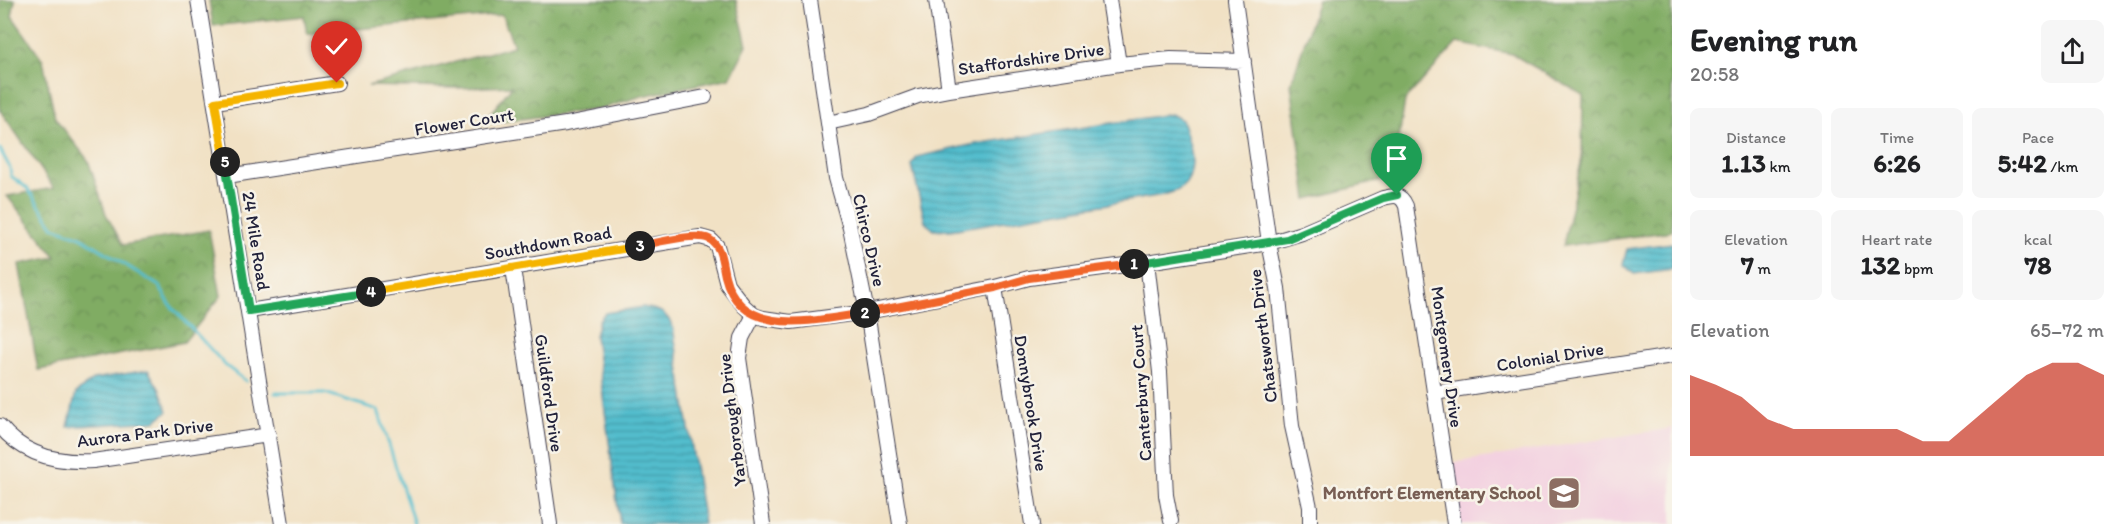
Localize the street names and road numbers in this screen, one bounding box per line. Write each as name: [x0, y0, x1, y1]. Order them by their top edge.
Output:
street label: Staffordshire Drive: [957, 38, 1105, 80]
street label: Flower Court: [413, 103, 515, 141]
street label: 24 Mile Road: [237, 190, 275, 293]
street label: Chirco Drive: [848, 191, 890, 289]
street label: Southdown Road: [483, 221, 613, 265]
street label: Chatsworth Drive: [1244, 268, 1282, 404]
street label: Montgomery Drive: [1426, 285, 1468, 429]
street label: Canterbury Court: [1125, 324, 1157, 462]
street label: Guildford Drive: [530, 333, 568, 453]
street label: Donnybrook Drive: [1009, 333, 1053, 473]
street label: Colonial Drive: [1495, 338, 1605, 376]
street label: Yarborough Drive: [713, 352, 751, 488]
street label: Aurora Park Drive: [76, 414, 214, 452]

